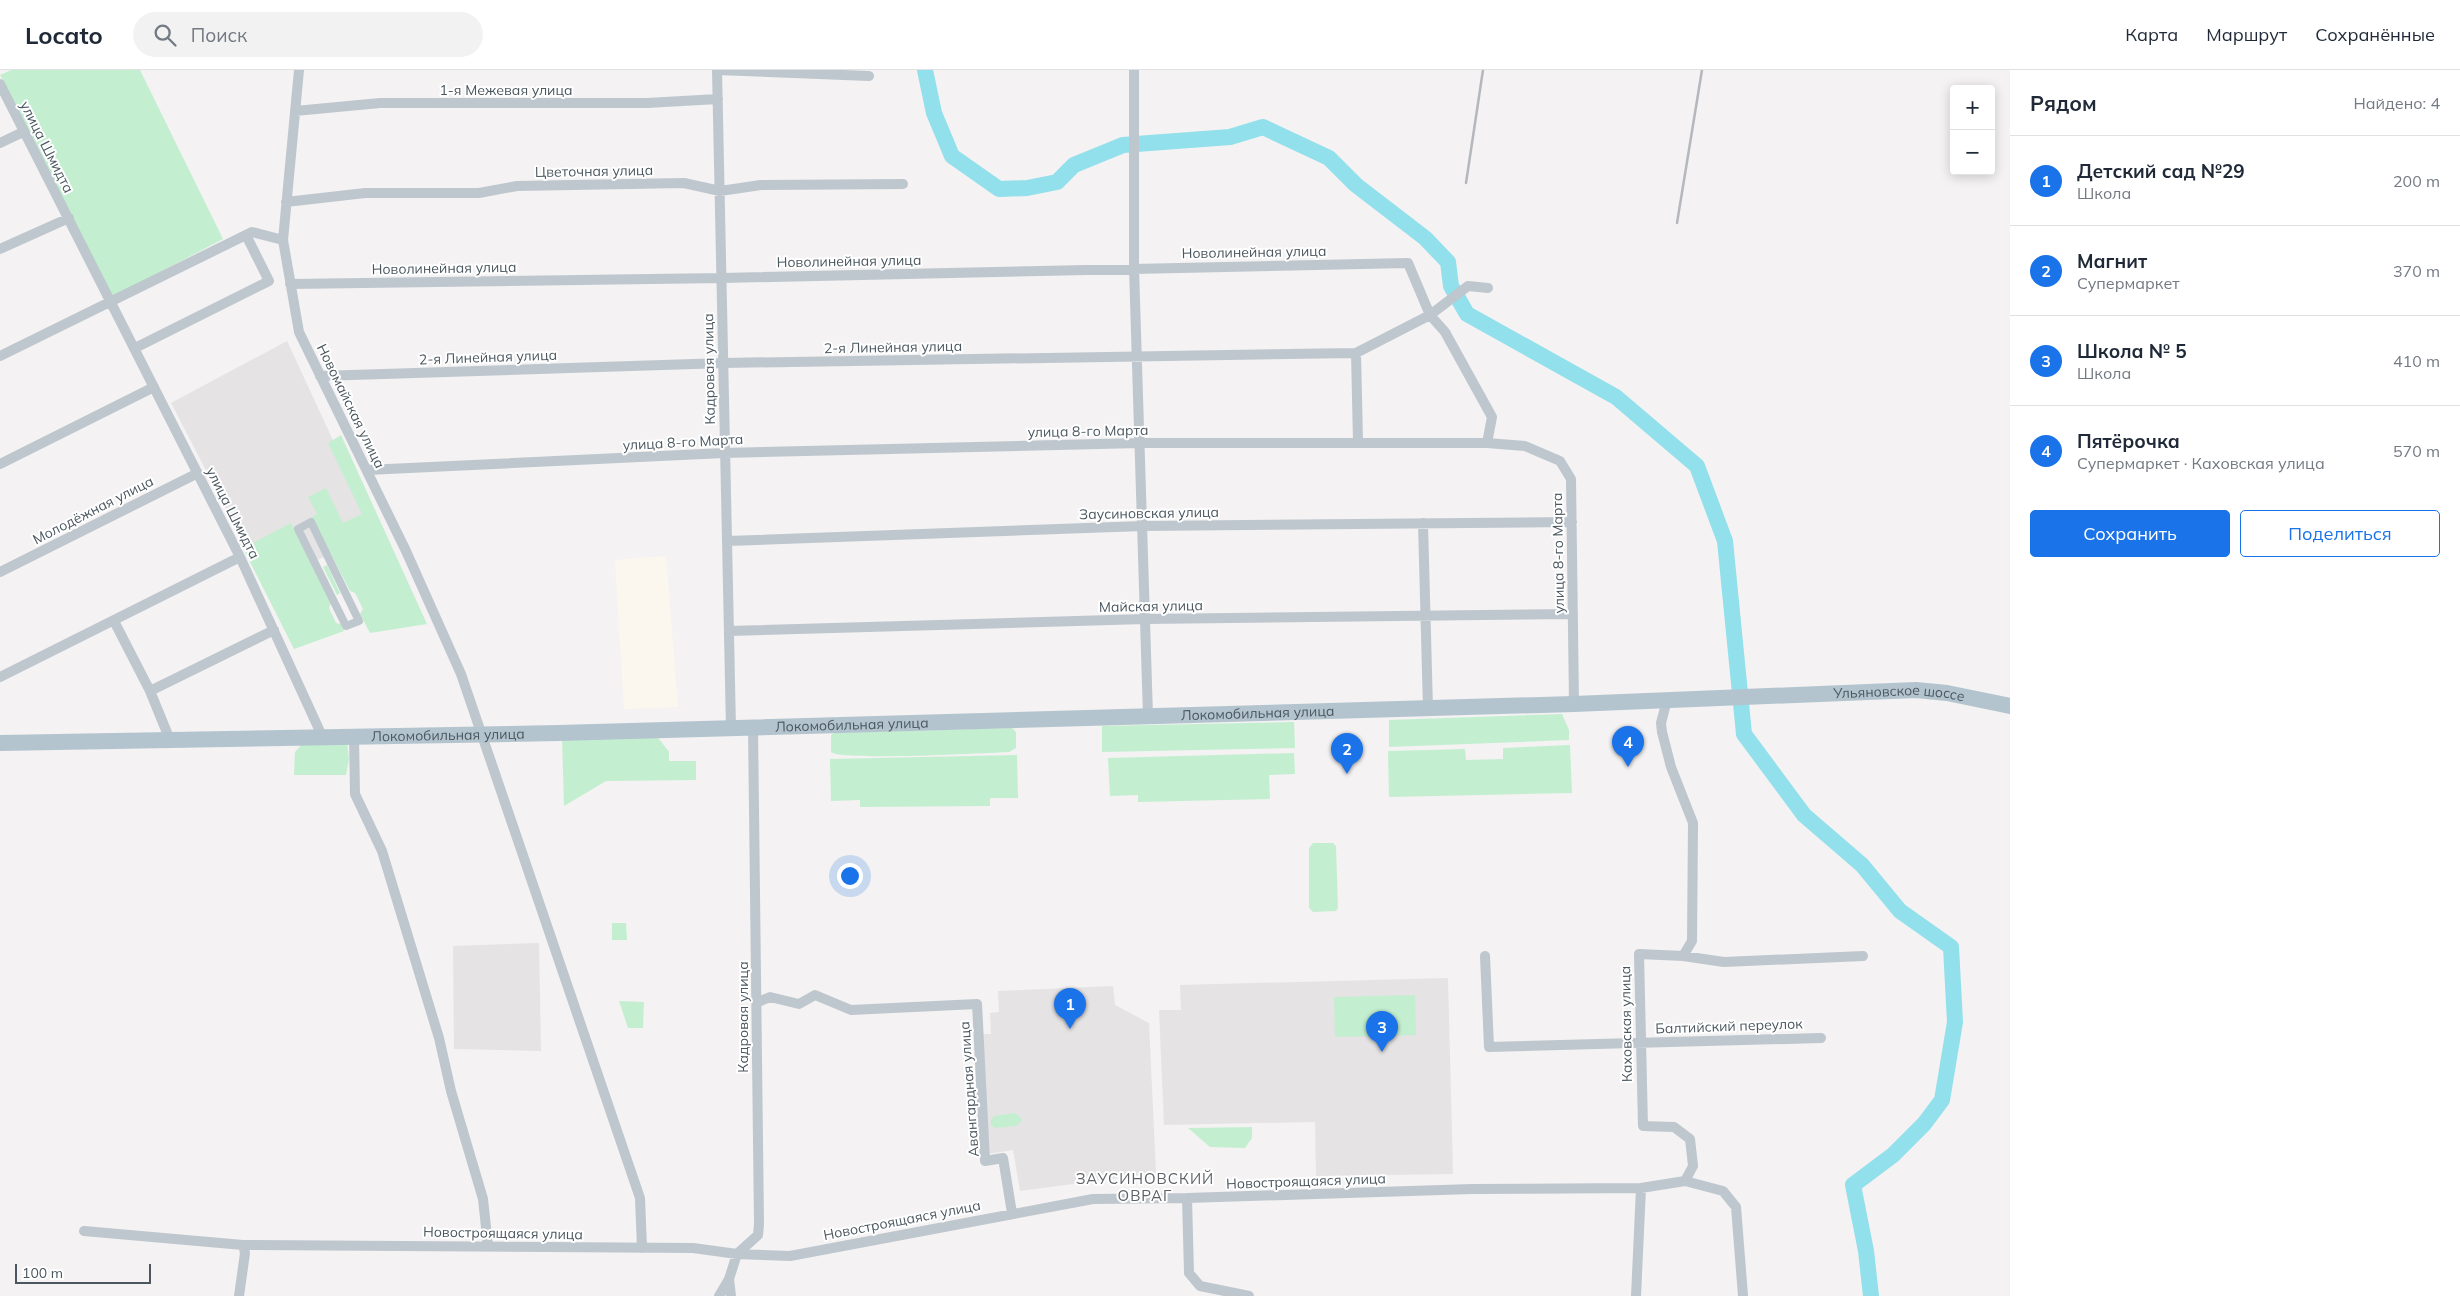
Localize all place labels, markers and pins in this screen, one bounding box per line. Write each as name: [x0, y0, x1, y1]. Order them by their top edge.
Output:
pin: 4: [1612, 726, 1644, 767]
pin: 2: [1331, 733, 1363, 774]
pin: 1: [1054, 988, 1086, 1029]
pin: 3: [1366, 1011, 1398, 1052]

